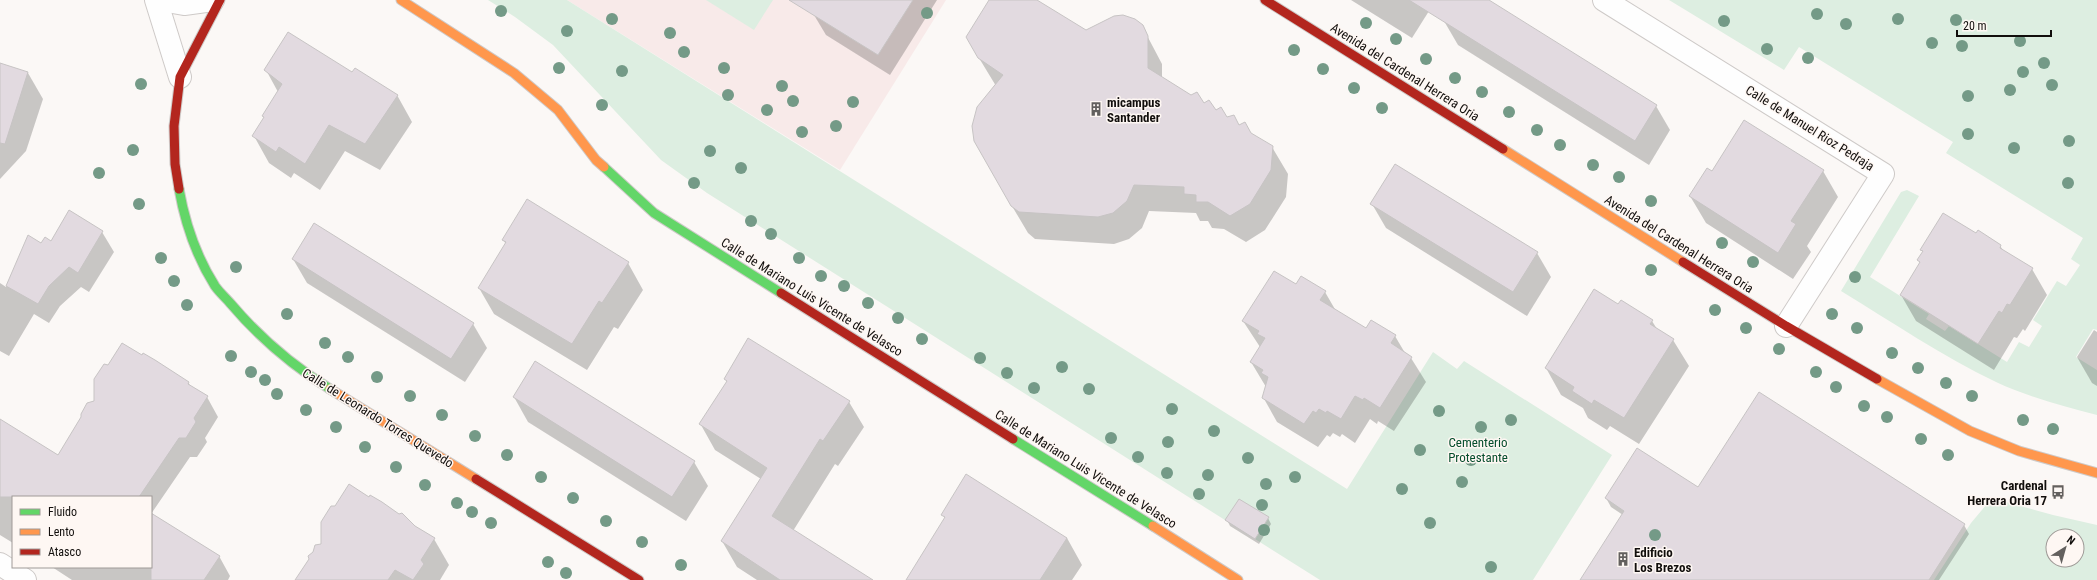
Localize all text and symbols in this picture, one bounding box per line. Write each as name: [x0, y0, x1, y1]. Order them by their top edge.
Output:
scale bar: [1957, 12, 2051, 38]
text: 20 m: [1963, 19, 1987, 33]
street label: Avenida del Cardenal Herrera Oria: [1328, 20, 1482, 124]
street label: Calle de Manuel Rioz Pedraja: [1743, 82, 1877, 174]
place label: micampus Santander: [1107, 95, 1161, 125]
building icon: micampus Santander: [1088, 101, 1104, 117]
street label: Avenida del Cardenal Herrera Oria: [1602, 192, 1756, 296]
street label: Calle de Mariano Luis Vicente de Velasco: [718, 235, 906, 359]
street label: Calle de Leonardo Torres Quevedo: [300, 365, 456, 471]
street label: Calle de Mariano Luis Vicente de Velasco: [992, 407, 1180, 531]
park label: Cementerio Protestante: [1448, 435, 1508, 465]
place label: Cardenal Herrera Oria 17: [1967, 478, 2047, 508]
bus stop icon: Cardenal Herrera Oria 17: [2050, 484, 2066, 500]
legend: [12, 496, 152, 568]
text: Fluido: [48, 505, 77, 519]
text: Lento: [48, 525, 75, 539]
north arrow: [2045, 528, 2085, 568]
text: N: [2064, 533, 2078, 548]
text: Atasco: [48, 545, 81, 559]
place label: Edificio Los Brezos: [1634, 545, 1692, 575]
building icon: Edificio Los Brezos: [1615, 551, 1631, 567]

